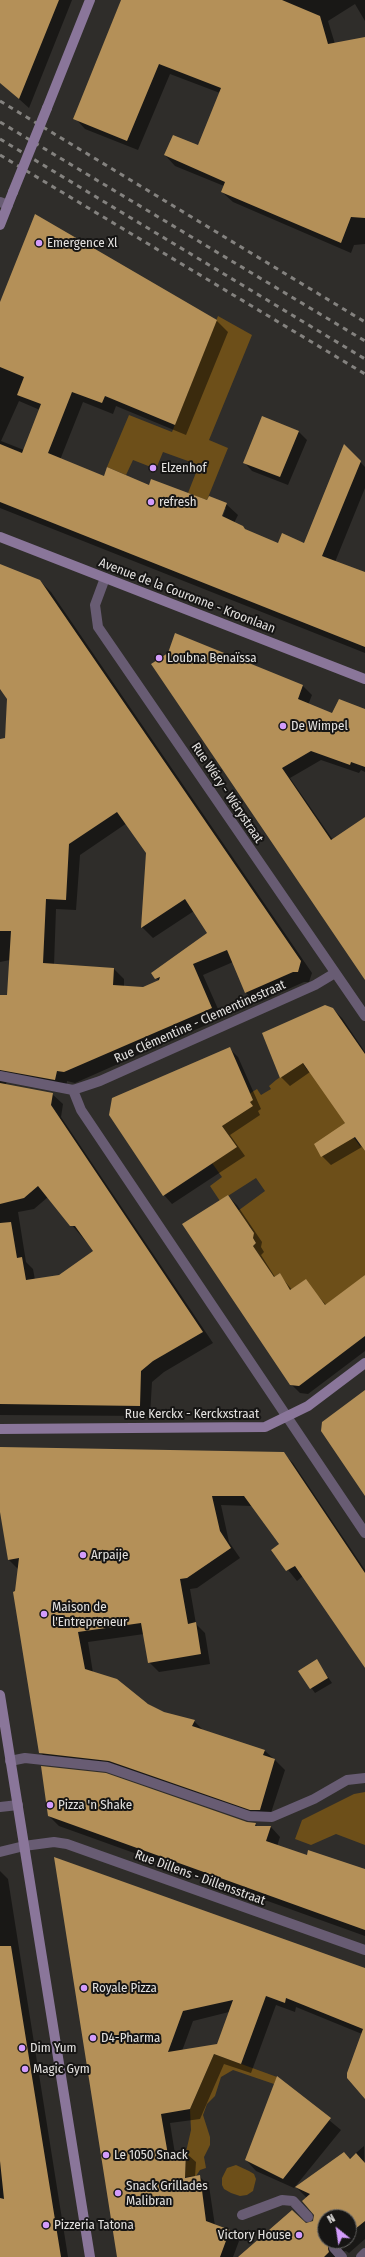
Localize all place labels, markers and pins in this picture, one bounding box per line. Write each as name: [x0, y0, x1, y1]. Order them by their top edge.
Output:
place label: Emergence Xl: [47, 235, 117, 251]
marker: Emergence Xl: [34, 238, 44, 248]
place label: Elzenhof: [161, 460, 207, 476]
marker: Elzenhof: [148, 463, 158, 473]
place label: refresh: [159, 494, 197, 510]
marker: refresh: [146, 497, 156, 507]
place label: Loubna Benaïssa: [167, 650, 257, 666]
marker: Loubna Benaïssa: [154, 653, 164, 663]
place label: De Wimpel: [291, 718, 348, 734]
marker: De Wimpel: [278, 721, 288, 731]
place label: Arpaije: [91, 1547, 129, 1563]
marker: Arpaije: [78, 1550, 88, 1560]
place label: Maison de l'Entrepreneur: [52, 1599, 128, 1630]
marker: Maison de l'Entrepreneur: [39, 1609, 49, 1619]
place label: Pizza 'n Shake: [58, 1797, 132, 1813]
marker: Pizza 'n Shake: [45, 1800, 55, 1810]
place label: Royale Pizza: [92, 1980, 157, 1996]
marker: Royale Pizza: [79, 1983, 89, 1993]
place label: D4-Pharma: [101, 2030, 160, 2046]
marker: D4-Pharma: [88, 2033, 98, 2043]
place label: Dim Yum: [30, 2040, 77, 2056]
marker: Dim Yum: [17, 2043, 27, 2053]
place label: Magic Gym: [33, 2061, 90, 2077]
marker: Magic Gym: [20, 2064, 30, 2074]
place label: Le 1050 Snack: [114, 2147, 188, 2163]
marker: Le 1050 Snack: [101, 2150, 111, 2160]
place label: Snack Grillades Malibran: [126, 2178, 208, 2209]
marker: Snack Grillades Malibran: [113, 2188, 123, 2198]
place label: Pizzeria Tatona: [54, 2217, 134, 2233]
marker: Pizzeria Tatona: [41, 2220, 51, 2230]
place label: Victory House: [218, 2227, 291, 2243]
marker: Victory House: [294, 2230, 304, 2240]

